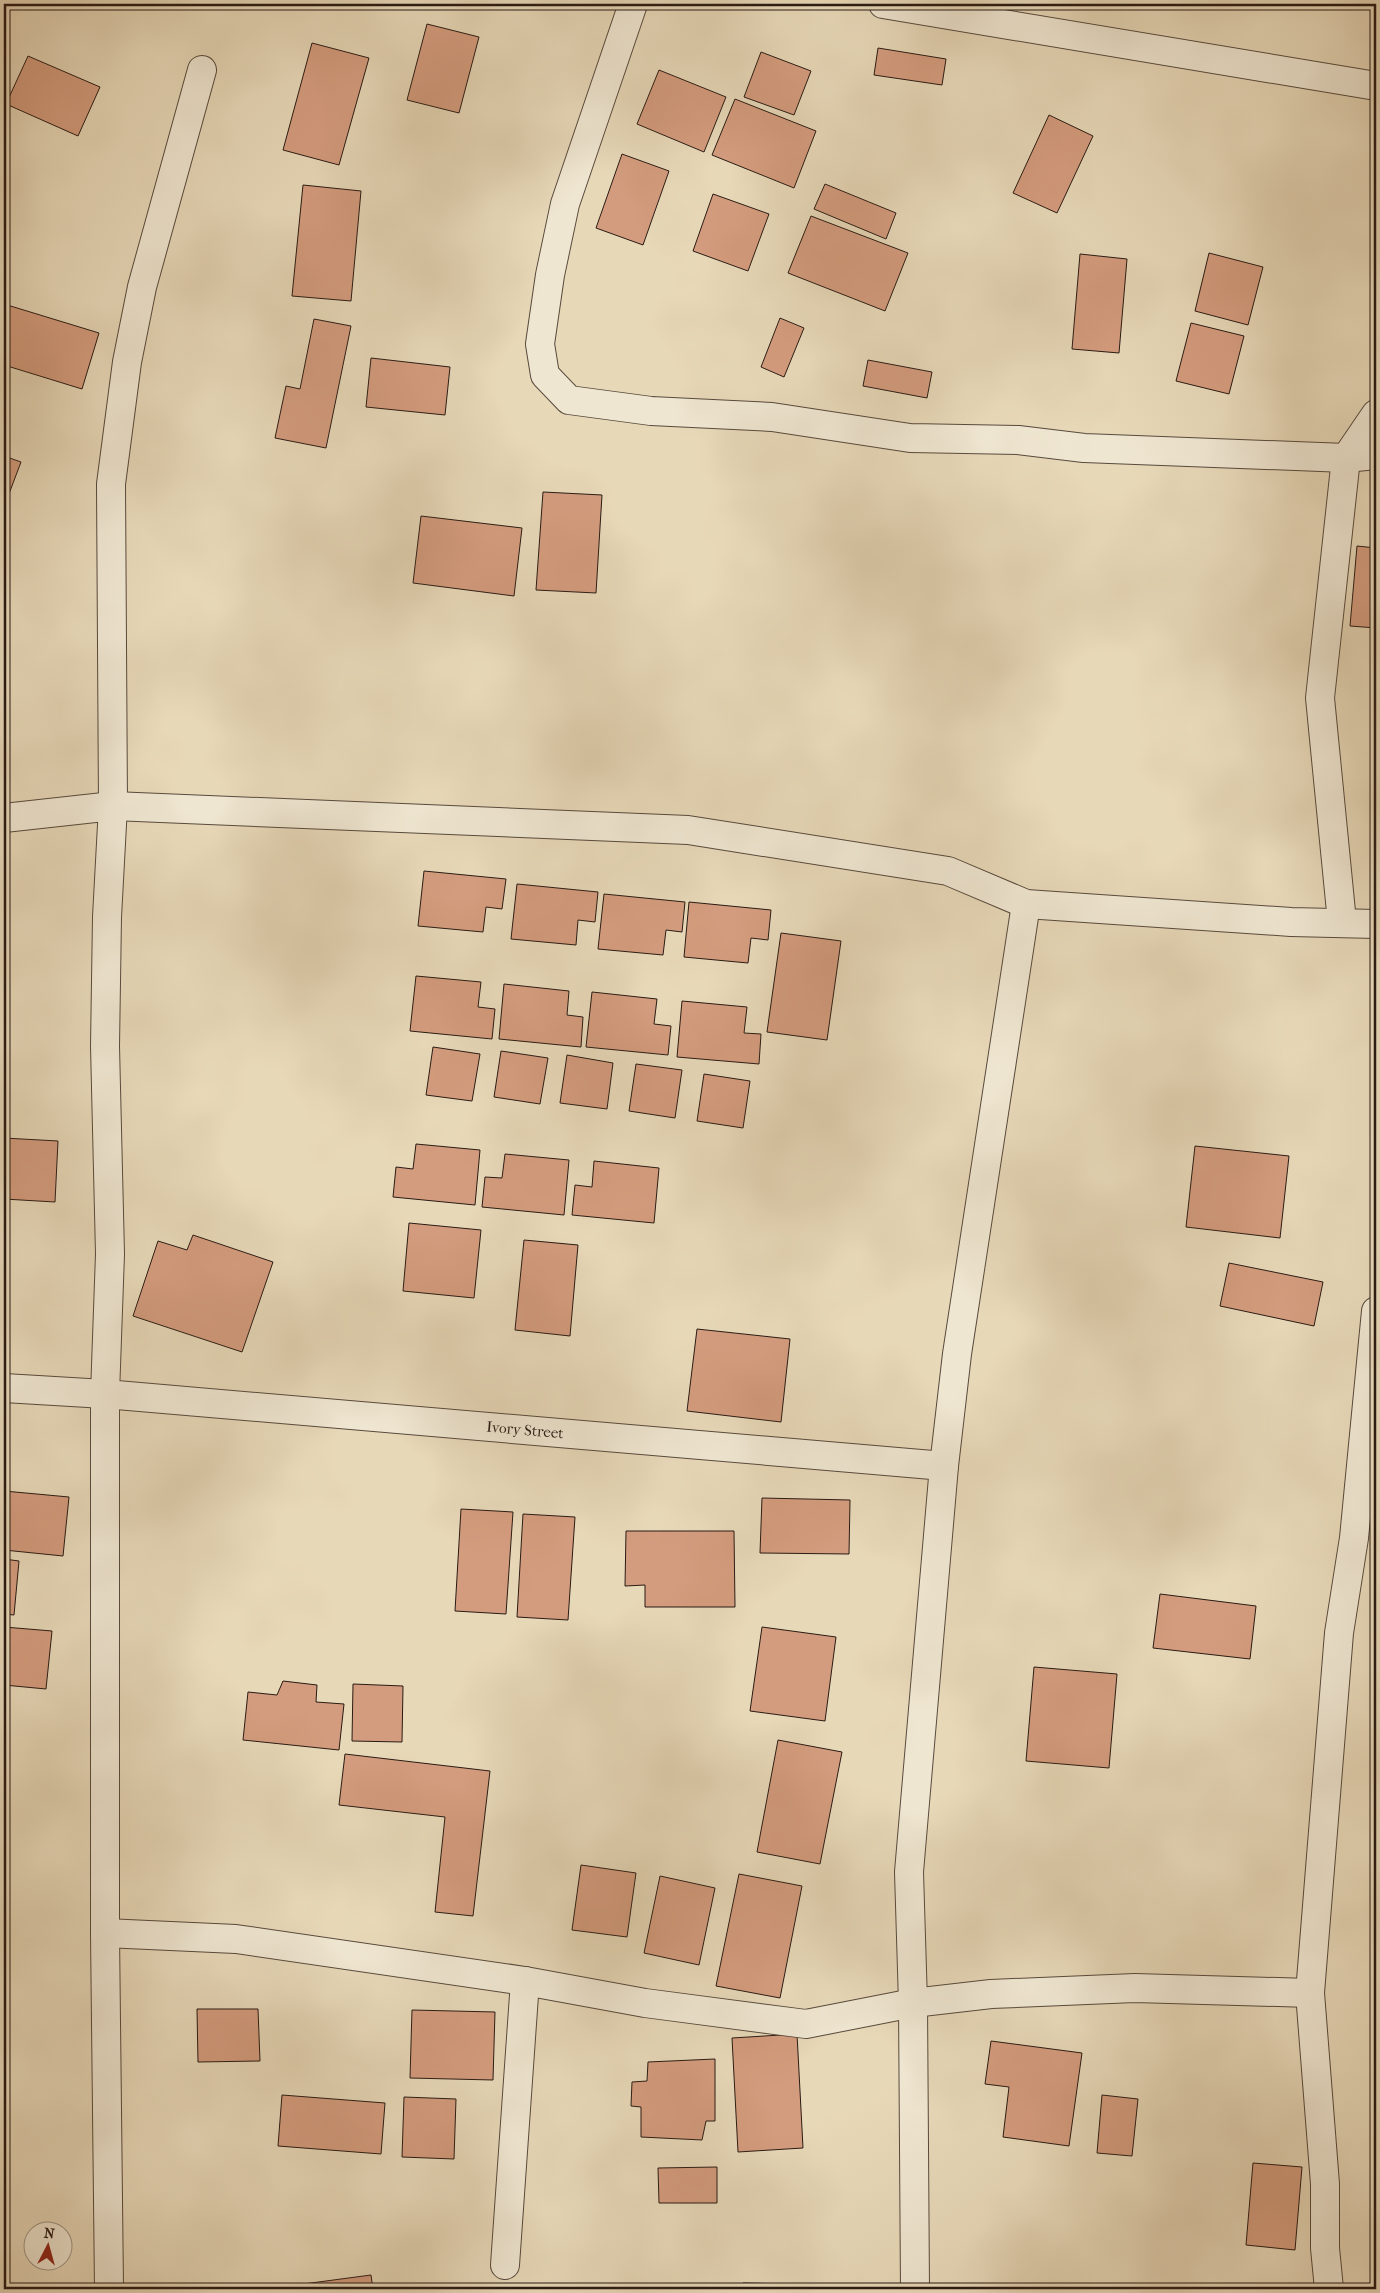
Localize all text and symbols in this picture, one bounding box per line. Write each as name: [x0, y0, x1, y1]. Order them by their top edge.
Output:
street label: Ivory Street: [486, 1418, 565, 1442]
north arrow: [22, 2220, 72, 2270]
text: N: [43, 2225, 56, 2243]

